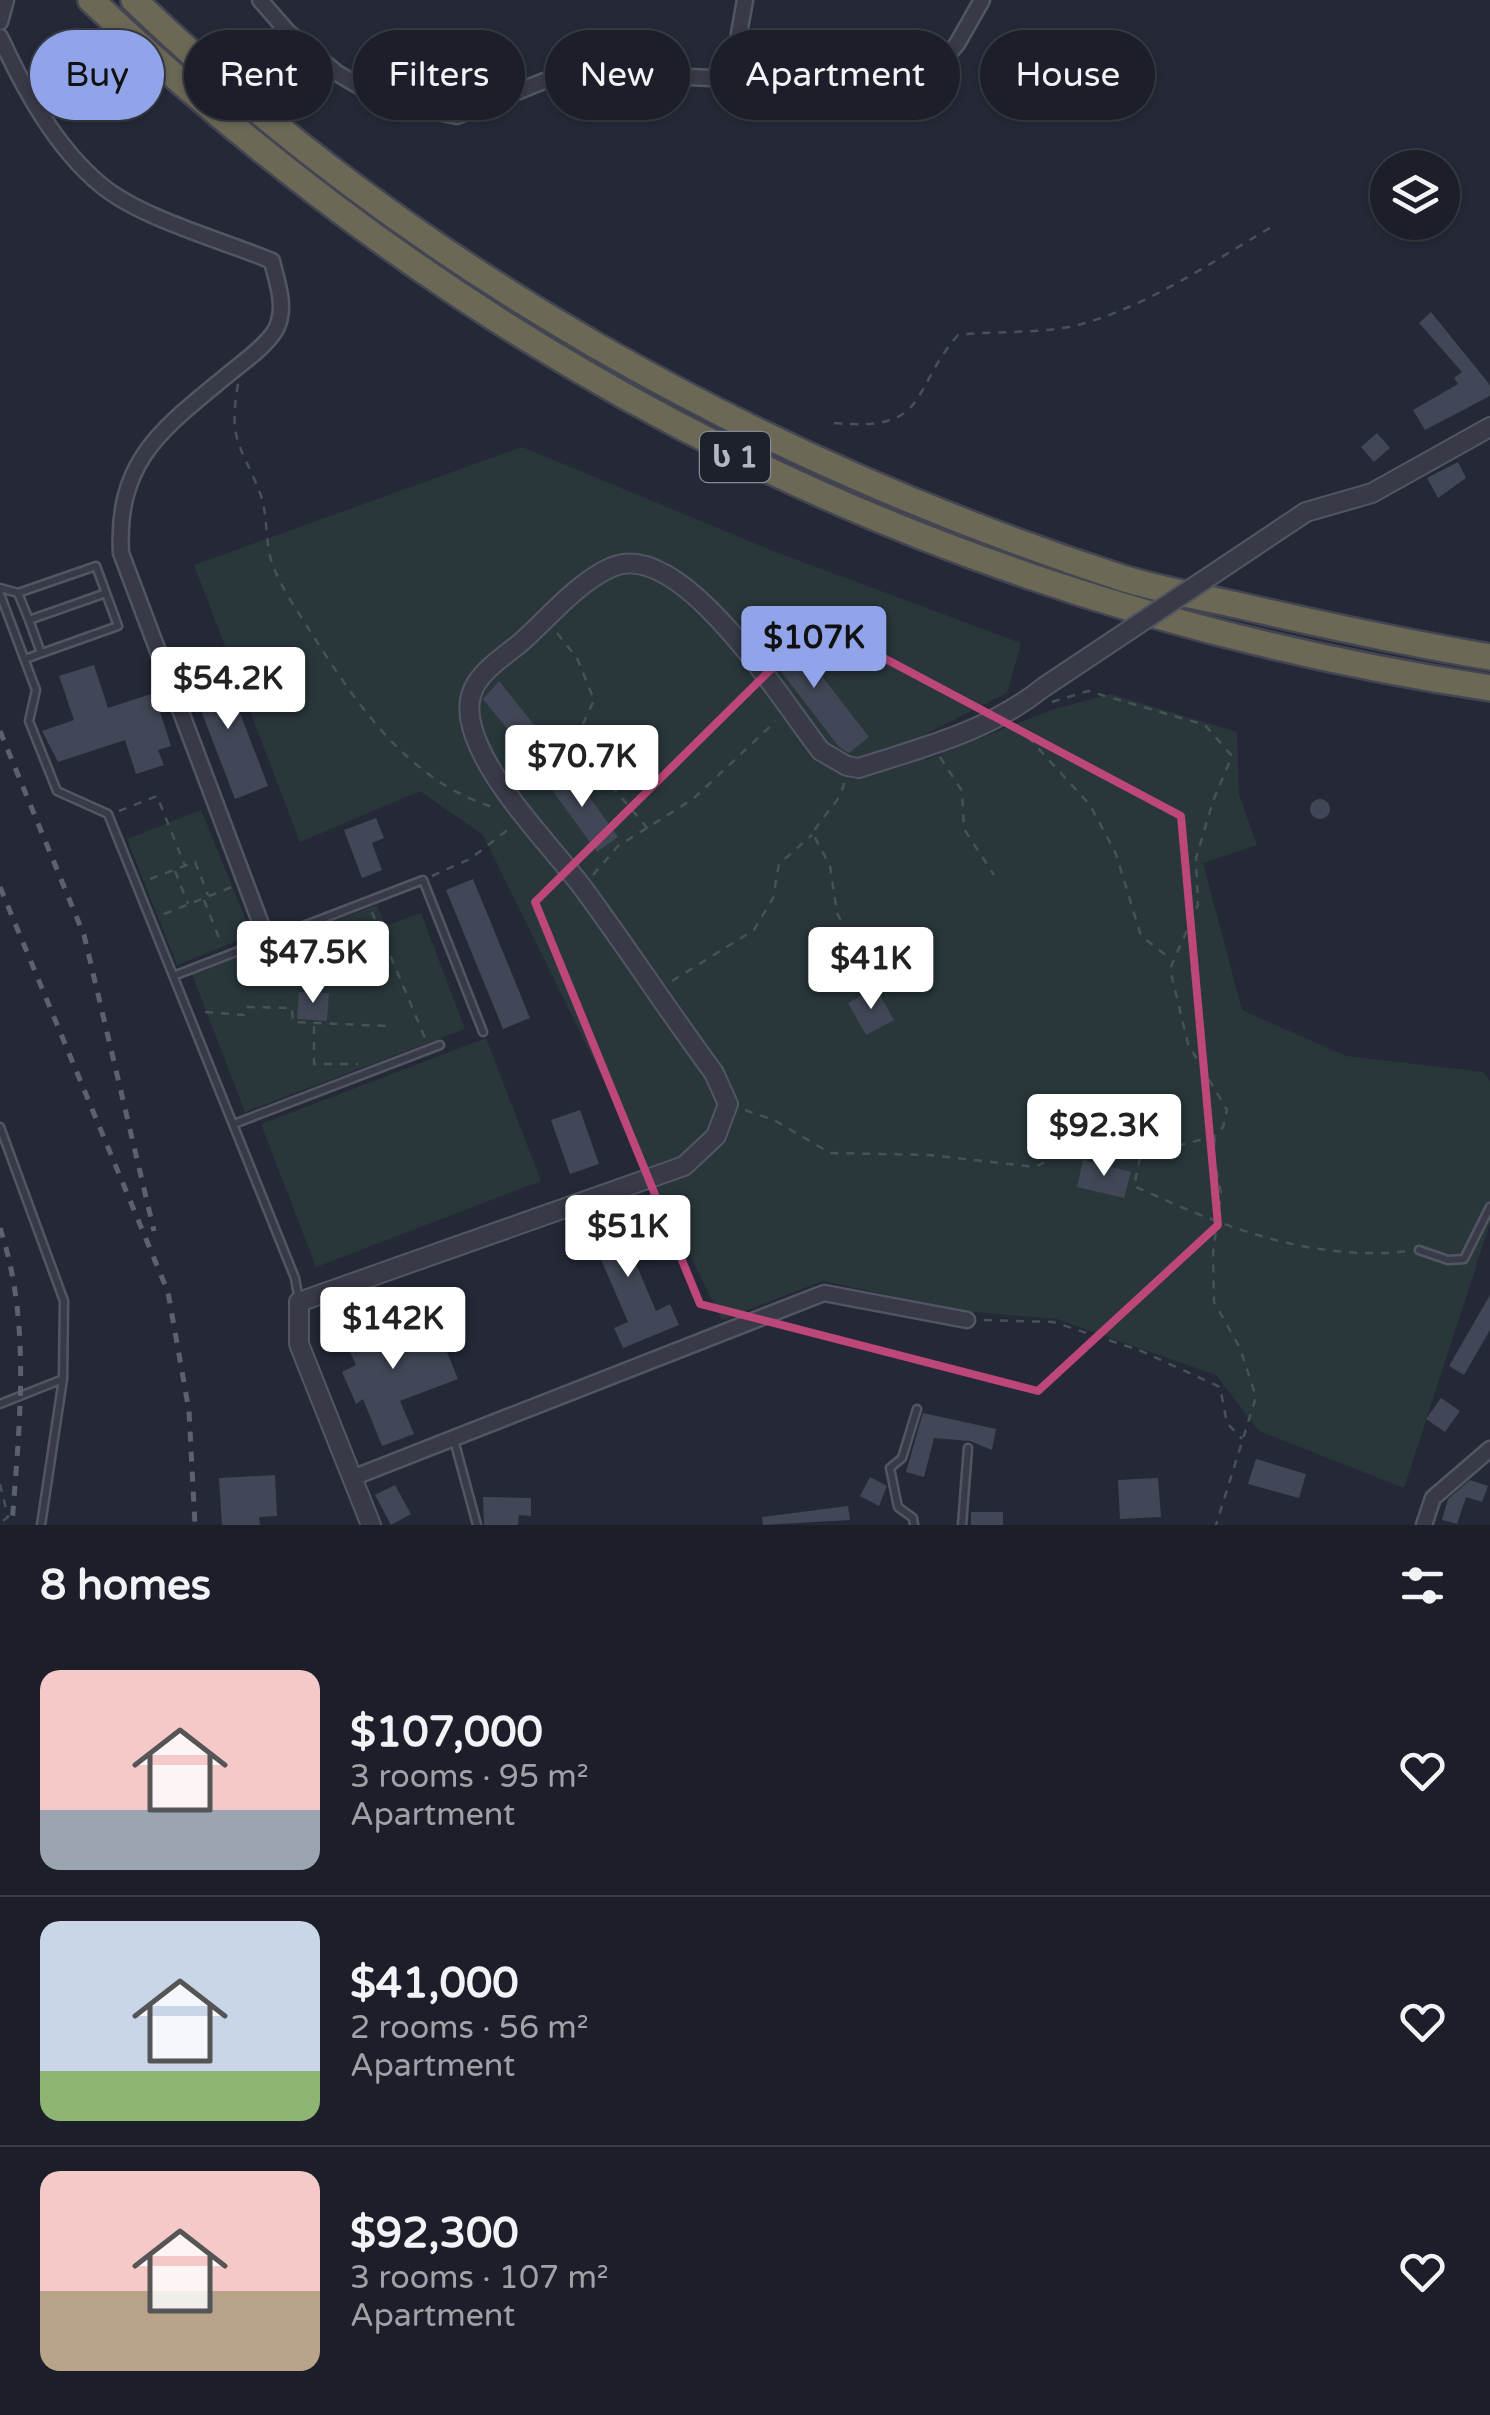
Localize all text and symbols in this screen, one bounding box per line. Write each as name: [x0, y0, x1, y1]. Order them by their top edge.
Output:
chip: Buy: [30, 30, 164, 120]
chip: Rent: [184, 30, 333, 120]
chip: Filters: [353, 30, 525, 120]
chip: New: [545, 30, 690, 120]
chip: Apartment: [710, 30, 960, 120]
chip: House: [980, 30, 1155, 120]
map controls: [1370, 150, 1460, 240]
button: layers: [1370, 150, 1460, 240]
road number: ს 1: [700, 432, 770, 482]
pin: $107K: [744, 606, 884, 691]
text: $107K: [763, 619, 865, 657]
pin: $54.2K: [147, 647, 309, 732]
text: $54.2K: [173, 660, 283, 698]
pin: $70.7K: [501, 725, 663, 810]
text: $70.7K: [527, 738, 637, 776]
pin: $47.5K: [232, 921, 394, 1006]
pin: $41K: [812, 927, 930, 1012]
text: $47.5K: [259, 934, 367, 972]
text: $41K: [830, 940, 912, 978]
pin: $92.3K: [1023, 1094, 1185, 1179]
text: $92.3K: [1049, 1107, 1159, 1145]
pin: $51K: [569, 1195, 687, 1280]
text: $51K: [587, 1208, 669, 1246]
pin: $142K: [323, 1287, 463, 1372]
text: $142K: [342, 1300, 444, 1338]
icon: filters: [1395, 1558, 1450, 1613]
text: 8 homes: [40, 1560, 211, 1611]
text: $107,000: [350, 1707, 543, 1758]
icon: home: [120, 1710, 240, 1830]
icon: heart: [1395, 1743, 1450, 1798]
text: 3 rooms · 95 m²: [350, 1758, 589, 1796]
text: Apartment: [350, 1796, 515, 1834]
text: $41,000: [350, 1958, 519, 2009]
icon: home: [120, 1961, 240, 2081]
icon: heart: [1395, 1994, 1450, 2049]
text: 2 rooms · 56 m²: [350, 2009, 589, 2047]
text: Apartment: [350, 2047, 515, 2085]
text: $92,300: [350, 2208, 519, 2259]
icon: home: [120, 2211, 240, 2331]
icon: heart: [1395, 2244, 1450, 2299]
text: 3 rooms · 107 m²: [350, 2259, 609, 2297]
text: Apartment: [350, 2297, 515, 2335]

